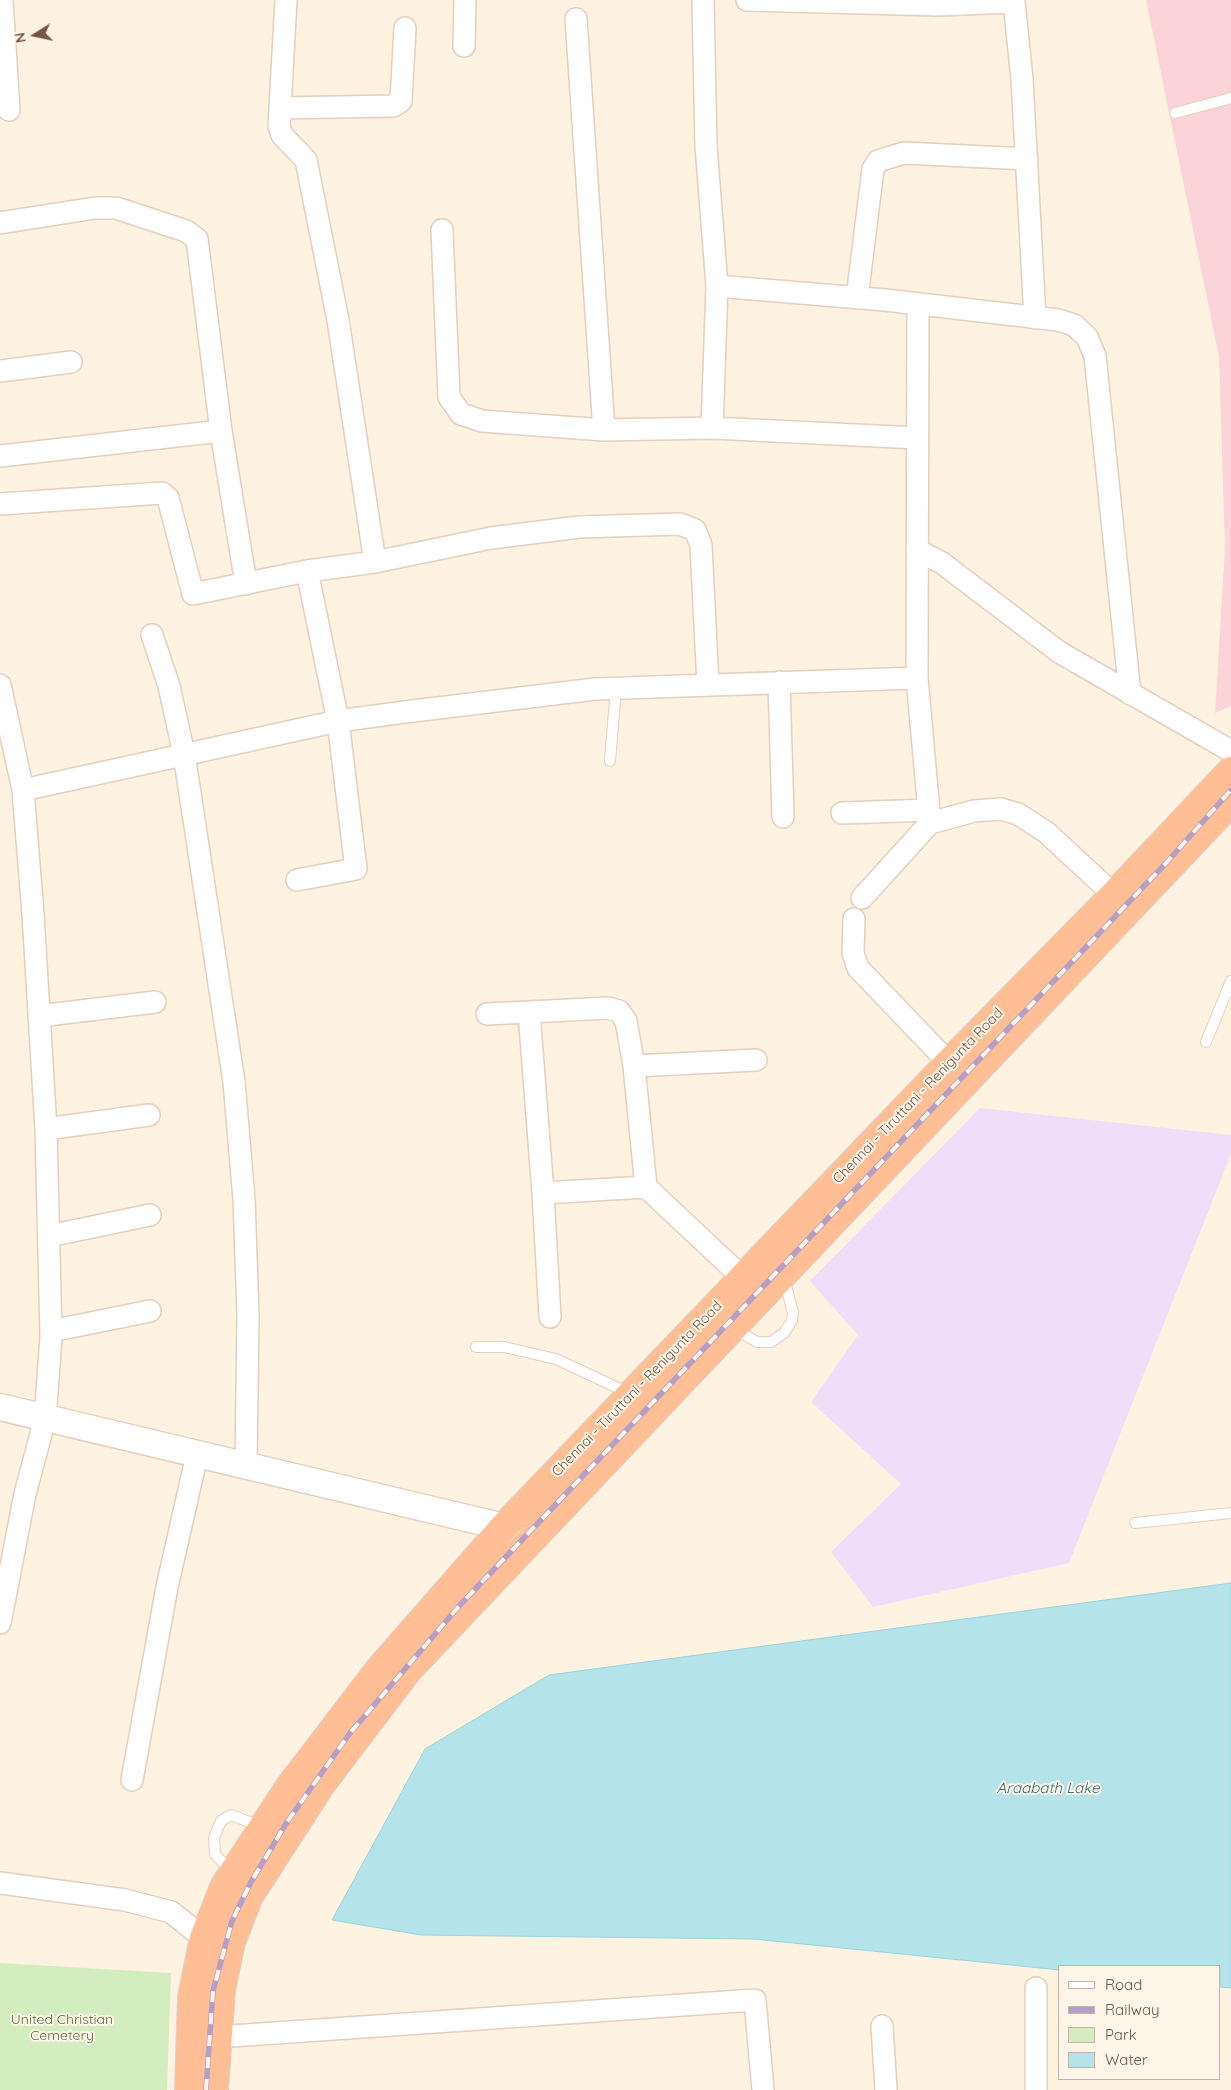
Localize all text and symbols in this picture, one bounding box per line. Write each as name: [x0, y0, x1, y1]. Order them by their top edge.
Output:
north arrow: [10, 10, 60, 60]
text: N: [10, 31, 30, 44]
street label: Chennai - Tiruttani - Renigunta Road: [829, 1005, 1007, 1187]
street label: Chennai - Tiruttani - Renigunta Road: [548, 1298, 726, 1480]
water label: Araabath Lake: [997, 1779, 1099, 1797]
legend: [1058, 1965, 1221, 2080]
text: Road: [1105, 1975, 1142, 1994]
text: Railway: [1105, 2000, 1160, 2019]
park label: United Christian Cemetery: [11, 2012, 113, 2044]
text: Park: [1105, 2025, 1137, 2044]
text: Water: [1105, 2050, 1148, 2069]

